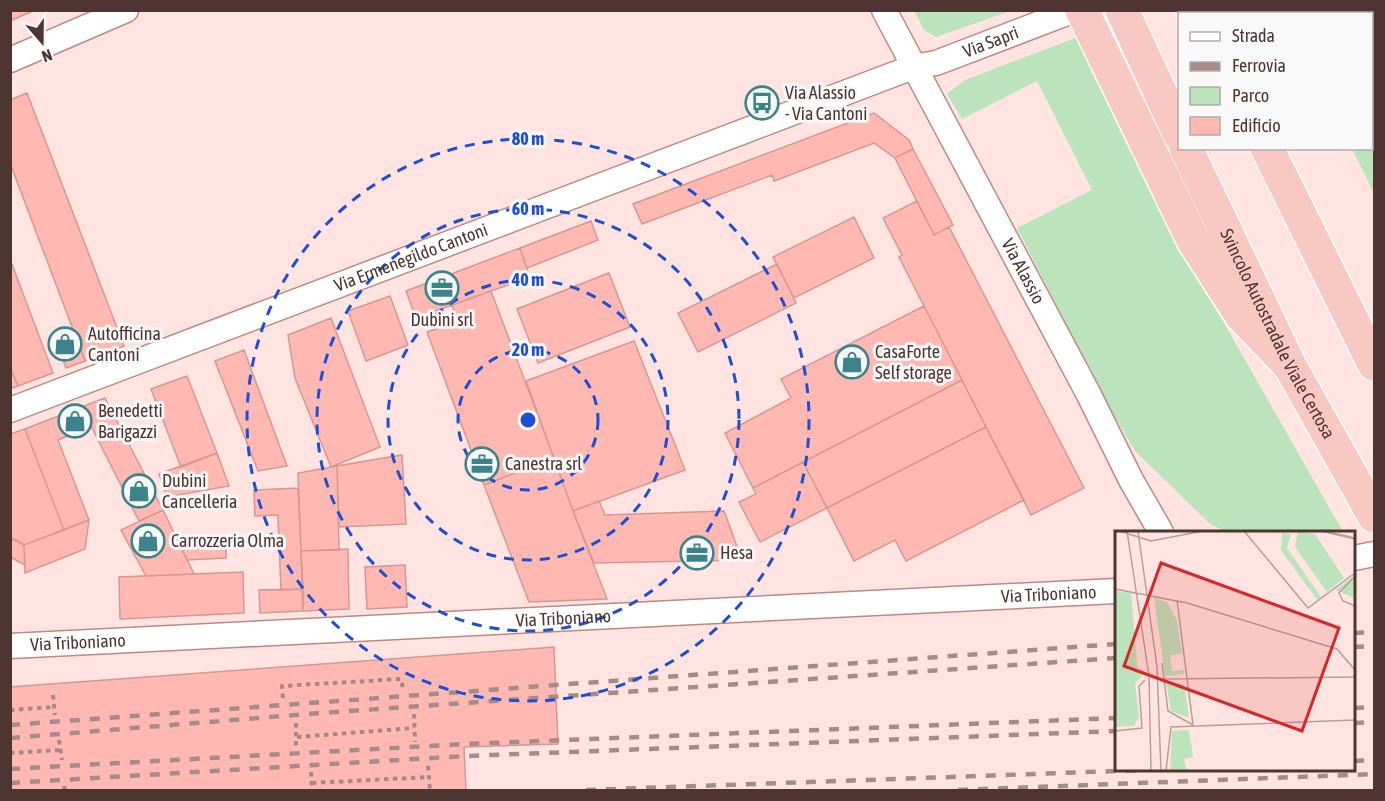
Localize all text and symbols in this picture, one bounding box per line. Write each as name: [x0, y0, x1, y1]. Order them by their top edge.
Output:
north arrow: [12, 12, 72, 72]
legend: [1178, 12, 1373, 150]
street label: Via Sapri: [960, 21, 1021, 62]
text: Strada: [1232, 25, 1275, 46]
text: N: [40, 46, 55, 66]
text: Ferrovia: [1232, 55, 1286, 76]
place label: Via Alassio - Via Cantoni: [785, 82, 867, 124]
bus stop icon: Via Alassio - Via Cantoni: [744, 85, 780, 121]
text: Parco: [1232, 85, 1269, 106]
text: Edificio: [1232, 115, 1281, 136]
text: 80 m: [512, 128, 544, 149]
text: 60 m: [512, 198, 544, 219]
street label: Via Ermenegildo Cantoni: [331, 219, 491, 296]
street label: Svincolo Autostradale Viale Certosa: [1216, 225, 1340, 442]
street label: Via Alassio: [998, 235, 1050, 307]
text: 40 m: [511, 269, 544, 290]
office icon: Dubini srl: [424, 270, 460, 306]
place label: Dubini srl: [410, 309, 474, 330]
place label: Autofficina Cantoni: [88, 323, 161, 365]
shop icon: Autofficina Cantoni: [47, 326, 83, 362]
text: 20 m: [512, 339, 544, 360]
place label: CasaForte Self storage: [875, 341, 952, 383]
shop icon: CasaForte Self storage: [834, 344, 870, 380]
place label: Benedetti Barigazzi: [98, 400, 163, 442]
shop icon: Benedetti Barigazzi: [57, 403, 93, 439]
centre of rings: [518, 410, 538, 430]
office icon: Canestra srl: [464, 446, 500, 482]
place label: Canestra srl: [505, 453, 582, 474]
place label: Dubini Cancelleria: [162, 470, 237, 512]
shop icon: Dubini Cancelleria: [121, 473, 157, 509]
shop icon: Carrozzeria Olma: [130, 523, 166, 559]
place label: Carrozzeria Olma: [171, 530, 284, 551]
inset map: [1115, 531, 1355, 771]
office icon: Hesa: [679, 535, 715, 571]
place label: Hesa: [720, 542, 753, 563]
street label: Via Triboniano: [1000, 581, 1097, 607]
street label: Via Triboniano: [515, 605, 612, 631]
street label: Via Triboniano: [30, 629, 126, 655]

